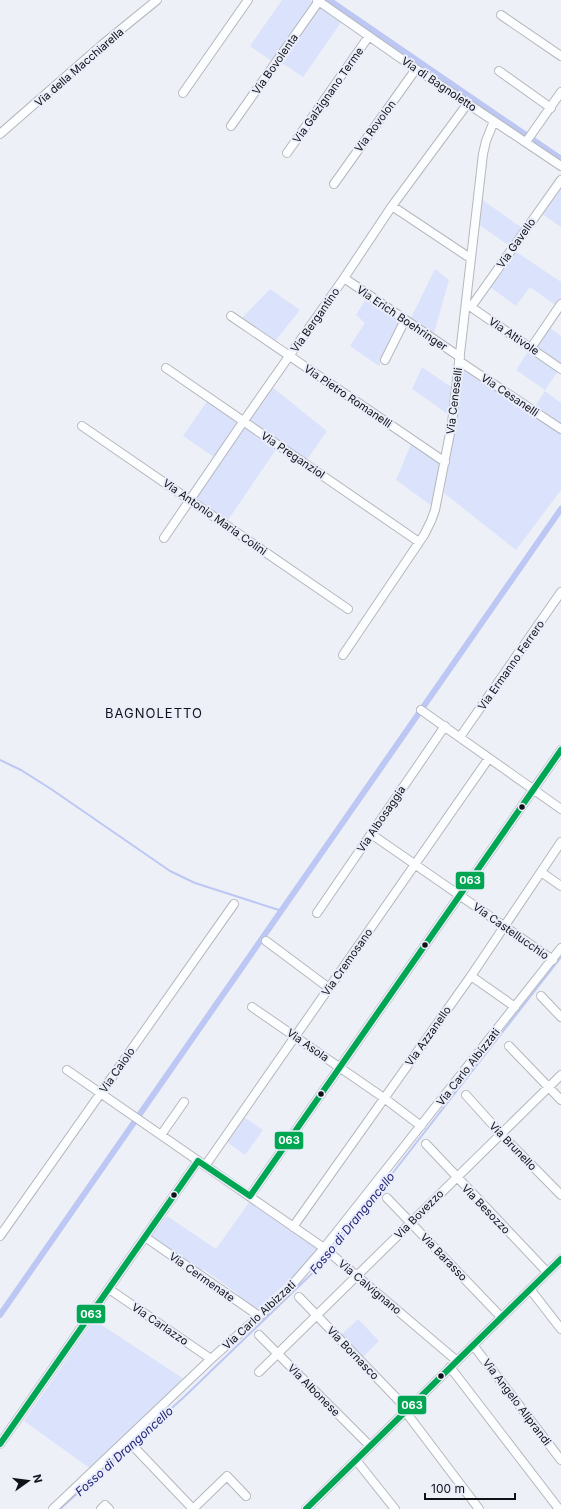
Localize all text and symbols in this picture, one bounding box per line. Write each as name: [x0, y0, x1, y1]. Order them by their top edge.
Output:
street label: Via della Macchiarella: [32, 25, 126, 109]
street label: Via Bovolenta: [249, 31, 301, 97]
street label: Via Galzignano Terme: [290, 44, 366, 146]
street label: Via di Bagnoletto: [399, 54, 480, 115]
street label: Via Rovolon: [351, 97, 399, 155]
street label: Via Gavello: [494, 215, 539, 271]
street label: Via Erich Boehringer: [354, 282, 450, 354]
street label: Via Bergantino: [288, 285, 343, 355]
street label: Via Altivole: [486, 314, 542, 358]
street label: Via Pietro Romanelli: [301, 361, 395, 431]
street label: Via Ceneselli: [443, 367, 465, 435]
street label: Via Cesanelli: [478, 371, 542, 419]
street label: Via Preganziol: [258, 428, 328, 482]
street label: Via Antonio Maria Colini: [160, 476, 270, 558]
street label: Via Ermanno Ferrero: [475, 617, 548, 713]
district label: BAGNOLETTO: [105, 705, 203, 721]
street label: Via Albosaggia: [354, 783, 408, 855]
unlabelled marker: [517, 802, 527, 812]
line badge: 063: [455, 871, 485, 890]
text: 063: [459, 873, 481, 887]
street label: Via Castellucchio: [470, 900, 552, 963]
street label: Via Cremosano: [319, 925, 376, 998]
unlabelled marker: [420, 940, 430, 950]
street label: Via Azzanello: [402, 1003, 454, 1069]
street label: Via Asola: [284, 1025, 332, 1065]
street label: Via Carlo Albizzati: [433, 1025, 503, 1109]
street label: Via Caiolo: [96, 1044, 138, 1095]
unlabelled marker: [316, 1089, 326, 1099]
street label: Via Brunello: [486, 1119, 540, 1174]
line badge: 063: [274, 1131, 304, 1150]
text: 063: [278, 1133, 300, 1147]
water label: Fosso di Drangoncello: [306, 1169, 398, 1277]
street label: Via Besozzo: [459, 1181, 514, 1237]
street label: Via Bovezzo: [391, 1186, 447, 1242]
unlabelled marker: [169, 1190, 179, 1200]
street label: Via Barasso: [418, 1230, 471, 1284]
street label: Via Cermenate: [166, 1249, 238, 1305]
street label: Via Calvignano: [336, 1257, 405, 1318]
street label: Via Carlo Albizzati: [220, 1278, 298, 1352]
street label: Via Carlazzo: [129, 1300, 191, 1348]
line badge: 063: [76, 1304, 106, 1324]
text: 063: [80, 1307, 102, 1321]
street label: Via Bornasco: [324, 1323, 382, 1383]
street label: Via Angelo Aliprandi: [480, 1356, 554, 1448]
street label: Via Albonese: [285, 1361, 343, 1419]
unlabelled marker: [436, 1371, 446, 1381]
line badge: 063: [397, 1395, 427, 1415]
text: 063: [401, 1398, 423, 1412]
water label: Fosso di Drangoncello: [72, 1403, 176, 1499]
north arrow: [8, 1461, 48, 1501]
text: N: [30, 1473, 46, 1484]
scale bar: [425, 1475, 515, 1501]
text: 100 m: [431, 1481, 465, 1496]

